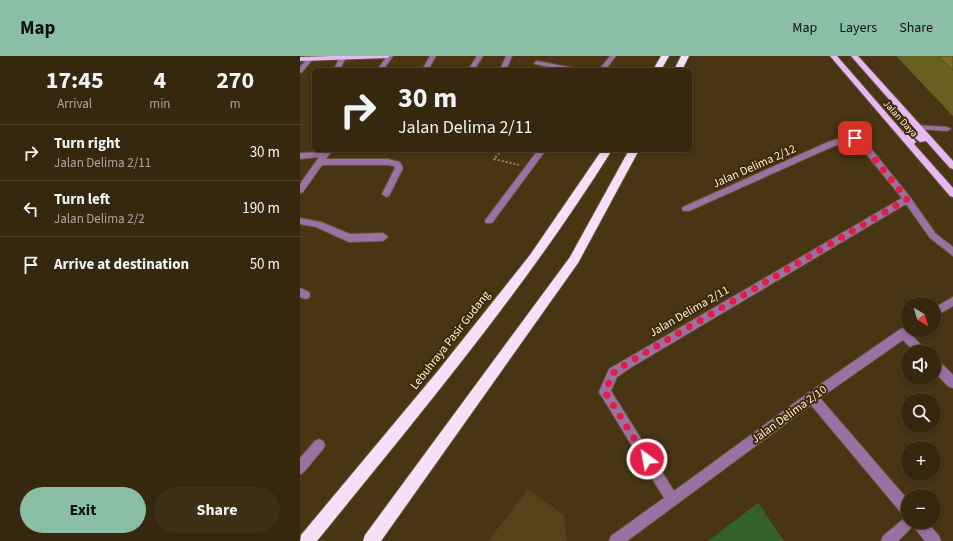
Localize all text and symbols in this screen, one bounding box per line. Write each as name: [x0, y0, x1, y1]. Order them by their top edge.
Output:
text: Map: [20, 15, 55, 42]
text: Map: [792, 18, 817, 38]
text: Layers: [839, 18, 877, 38]
text: Share: [899, 18, 933, 38]
text: 17:45: [46, 63, 104, 98]
text: 4: [154, 63, 166, 98]
text: 270: [216, 63, 254, 98]
text: 30 m: [398, 78, 457, 118]
icon: right: [332, 84, 384, 136]
text: Arrival: [57, 95, 92, 113]
text: min: [149, 95, 170, 113]
text: m: [230, 95, 241, 113]
street label: Jalan Daya: [880, 97, 921, 140]
text: Jalan Delima 2/11: [398, 115, 533, 140]
pin: [838, 121, 872, 155]
icon: arrive: [844, 127, 866, 149]
text: Turn right: [54, 133, 120, 154]
street label: Jalan Delima 2/12: [710, 140, 799, 192]
icon: right: [20, 142, 42, 164]
text: 30 m: [250, 142, 280, 163]
text: Jalan Delima 2/11: [54, 154, 151, 172]
text: Turn left: [54, 189, 110, 210]
icon: left: [20, 198, 42, 220]
text: 190 m: [242, 198, 280, 219]
text: Jalan Delima 2/2: [54, 210, 145, 228]
icon: arrive: [20, 254, 42, 276]
text: Arrive at destination: [54, 254, 189, 275]
text: 50 m: [250, 254, 280, 275]
street label: Jalan Delima 2/11: [646, 282, 732, 341]
street label: Lebuhraya Pasir Gudang: [406, 287, 494, 393]
north arrow: [901, 297, 941, 337]
map controls: [901, 297, 941, 529]
button: sound: [901, 345, 941, 385]
street label: Jalan Delima 2/10: [748, 381, 831, 448]
button: search: [901, 393, 941, 433]
position arrow: [626, 438, 668, 480]
button: +: [901, 441, 941, 481]
button: Exit: [20, 487, 146, 533]
button: Share: [154, 487, 280, 533]
button: −: [901, 489, 941, 529]

